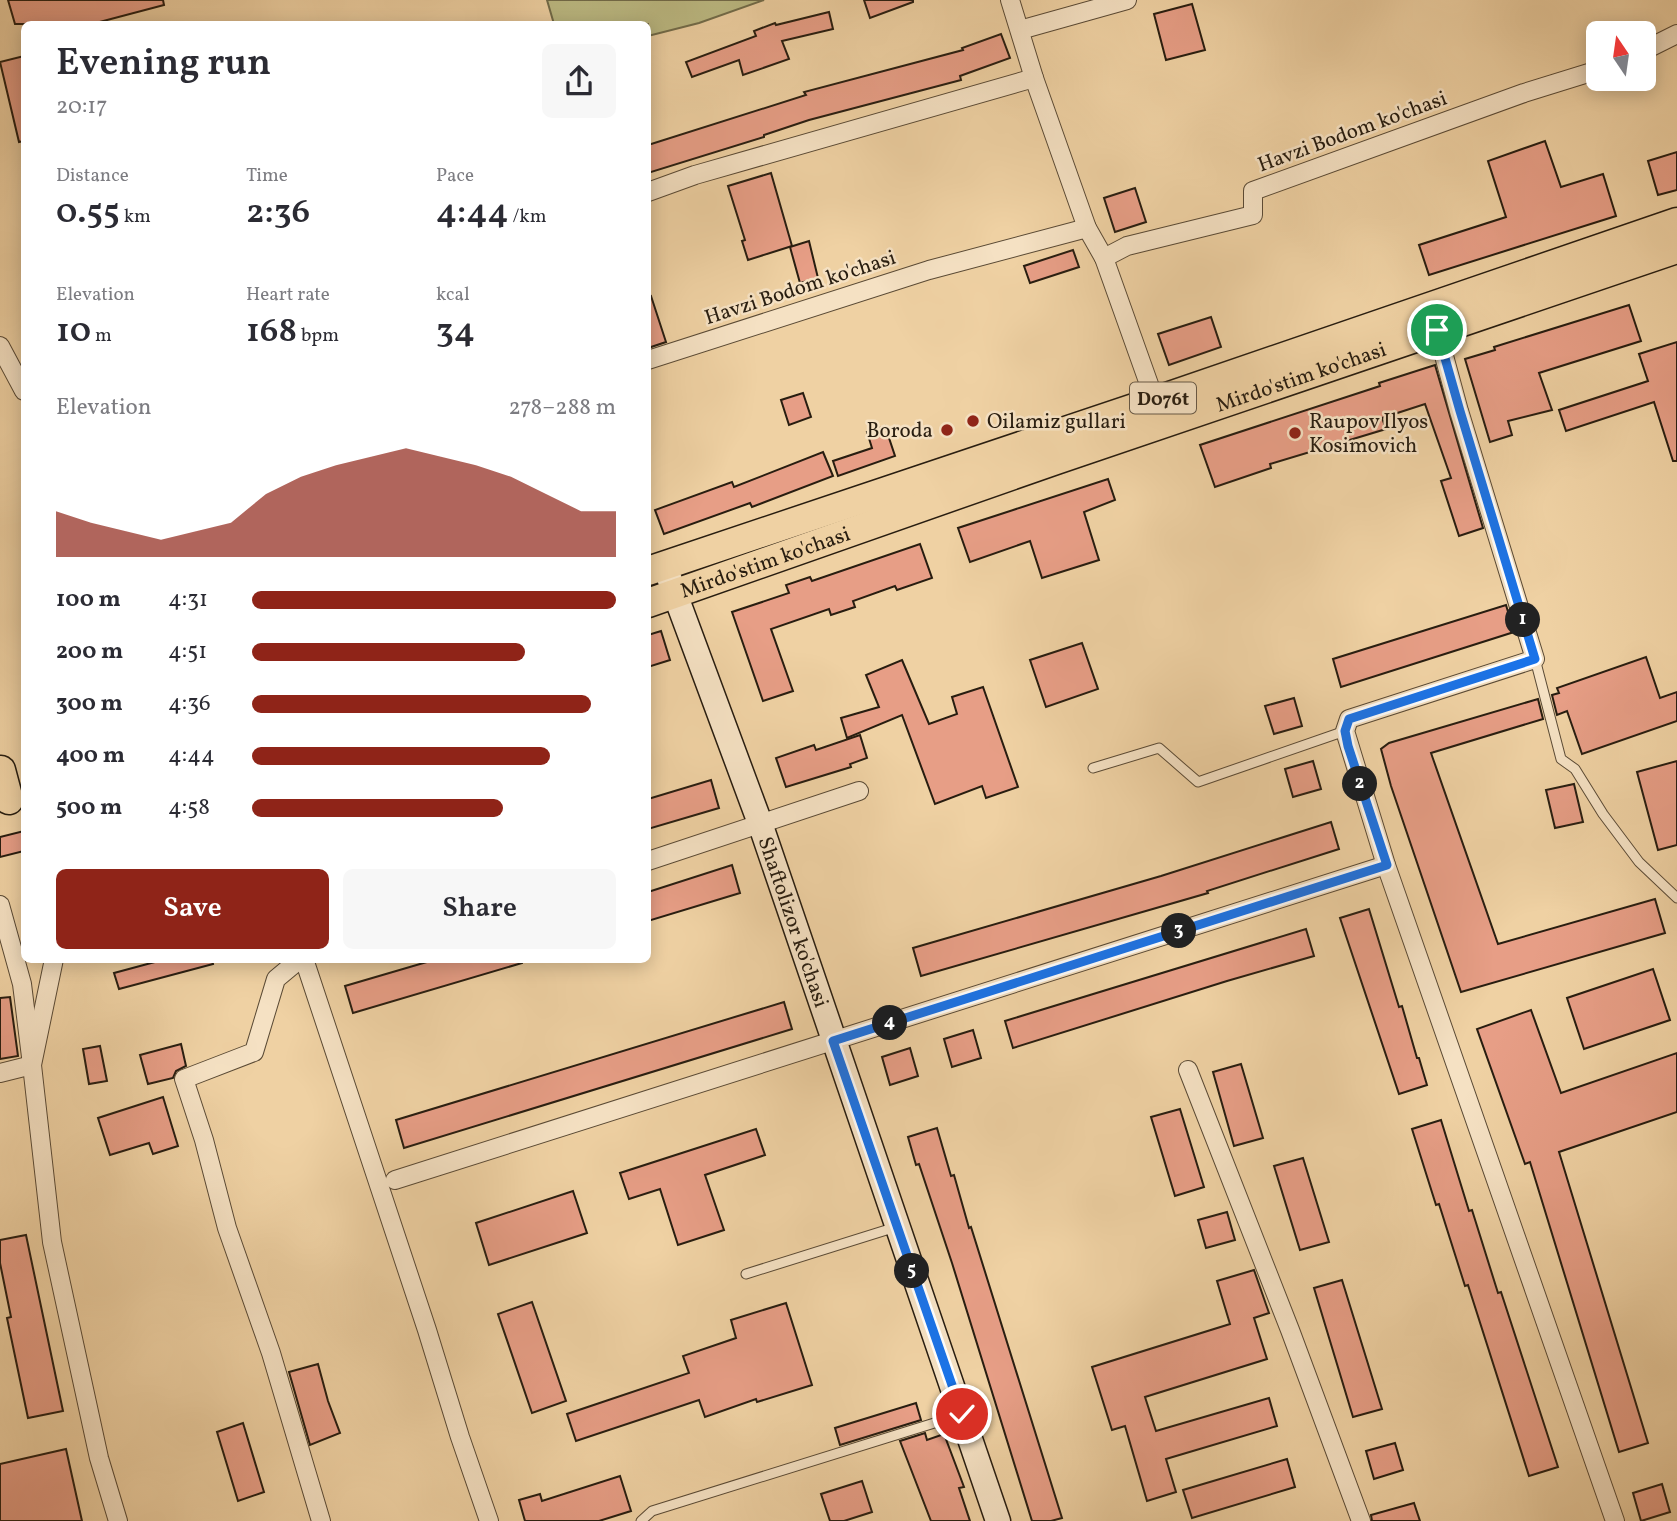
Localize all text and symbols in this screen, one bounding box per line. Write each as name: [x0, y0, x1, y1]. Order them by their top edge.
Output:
north arrow: [1586, 21, 1656, 91]
map controls: [1586, 21, 1656, 91]
text: Evening run: [56, 38, 271, 91]
button: share: [542, 44, 616, 118]
street label: Havzi Bodom ko'chasi: [1254, 85, 1451, 180]
text: 20:17: [56, 91, 107, 123]
text: Distance: [56, 163, 129, 189]
text: Time: [246, 163, 288, 189]
text: Pace: [436, 163, 474, 189]
text: 0.55: [56, 189, 120, 237]
text: 2:36: [246, 189, 310, 237]
text: 4:44: [436, 189, 509, 237]
text: km: [120, 204, 151, 230]
text: /km: [509, 204, 547, 230]
street label: Havzi Bodom ko'chasi: [701, 244, 900, 333]
text: Elevation: [56, 282, 135, 308]
text: Heart rate: [246, 282, 330, 308]
text: kcal: [436, 282, 470, 308]
pin: [1407, 300, 1467, 360]
text: 10: [56, 308, 91, 356]
text: 168: [246, 308, 297, 356]
text: 34: [436, 308, 475, 356]
icon: arrive: [1418, 311, 1456, 349]
text: m: [91, 323, 112, 349]
text: bpm: [297, 323, 339, 349]
street label: Mirdo'stim ko'chasi: [1212, 336, 1390, 421]
road number: D076t: [1130, 382, 1196, 414]
text: Elevation: [56, 392, 152, 424]
text: 278–288 m: [508, 392, 616, 424]
place label: Oilamiz gullari: [987, 408, 1126, 437]
place label: Raupov Ilyos Kosimovich: [1309, 408, 1428, 461]
marker: Oilamiz gullari: [965, 413, 981, 429]
place label: Boroda: [866, 417, 933, 446]
marker: Boroda: [939, 422, 955, 438]
marker: Raupov Ilyos Kosimovich: [1287, 425, 1303, 441]
street label: Mirdo'stim ko'chasi: [677, 520, 854, 607]
text: 100 m: [56, 584, 121, 616]
text: 4:31: [168, 584, 208, 616]
pin: 1: [1506, 602, 1540, 638]
text: 1: [1519, 606, 1526, 632]
text: 200 m: [56, 636, 123, 668]
text: 4:51: [168, 636, 207, 668]
text: 300 m: [56, 688, 123, 720]
text: 4:36: [168, 688, 211, 720]
text: 400 m: [56, 740, 125, 772]
text: 4:44: [168, 740, 215, 772]
pin: 2: [1342, 766, 1378, 802]
text: 2: [1355, 770, 1364, 796]
text: 500 m: [56, 792, 122, 824]
text: 4:58: [168, 792, 210, 824]
street label: Shaftolizor ko'chasi: [750, 833, 835, 1012]
button: Save: [56, 869, 329, 949]
button: Share: [343, 869, 616, 949]
pin: 3: [1162, 914, 1196, 948]
text: 3: [1174, 917, 1183, 943]
pin: 4: [872, 1006, 908, 1040]
text: 4: [884, 1009, 895, 1035]
pin: 5: [894, 1254, 930, 1288]
text: 5: [907, 1257, 916, 1283]
pin: [932, 1384, 992, 1444]
icon: check: [943, 1395, 981, 1433]

